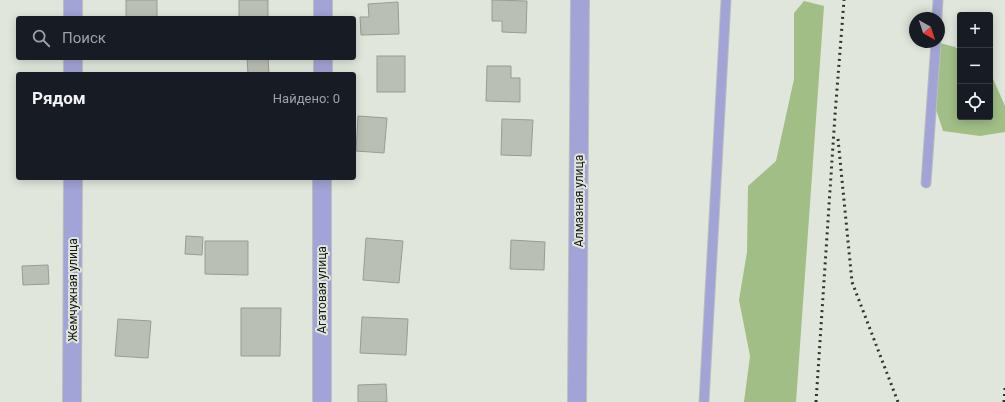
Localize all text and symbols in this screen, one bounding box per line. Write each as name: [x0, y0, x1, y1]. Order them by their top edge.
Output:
north arrow: [909, 12, 945, 48]
map controls: [957, 12, 993, 120]
button: +: [957, 12, 993, 48]
search box: [16, 16, 356, 60]
icon: search: [30, 27, 52, 49]
text: Поиск: [62, 29, 106, 47]
button: −: [957, 48, 993, 84]
button: locate: [957, 84, 993, 120]
text: Рядом: [32, 88, 86, 108]
text: Найдено: 0: [273, 91, 340, 106]
street label: Алмазная улица: [572, 155, 586, 247]
street label: Жемчужная улица: [66, 238, 80, 342]
street label: Агатовая улица: [315, 246, 329, 334]

